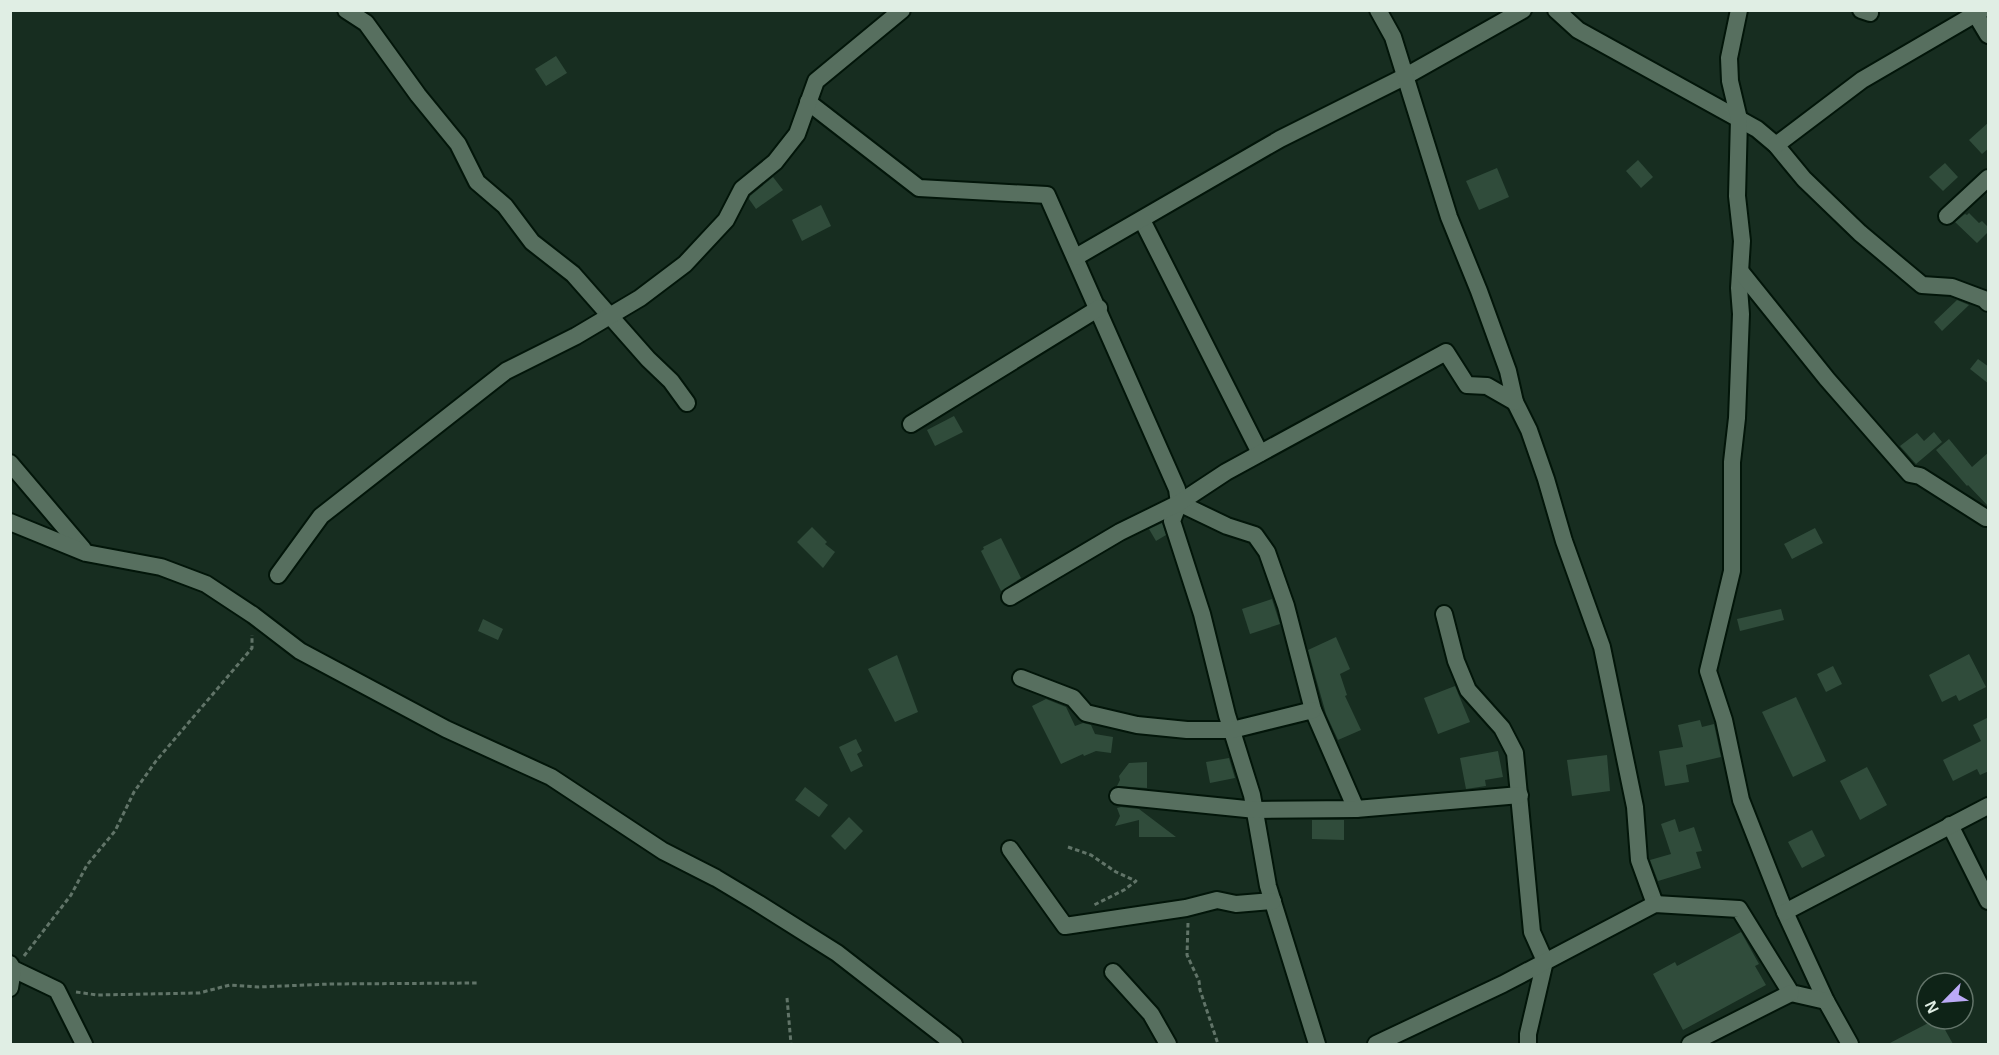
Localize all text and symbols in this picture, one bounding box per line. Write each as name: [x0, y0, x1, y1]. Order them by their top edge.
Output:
north arrow: [1915, 971, 1975, 1031]
text: N: [1922, 998, 1942, 1016]

